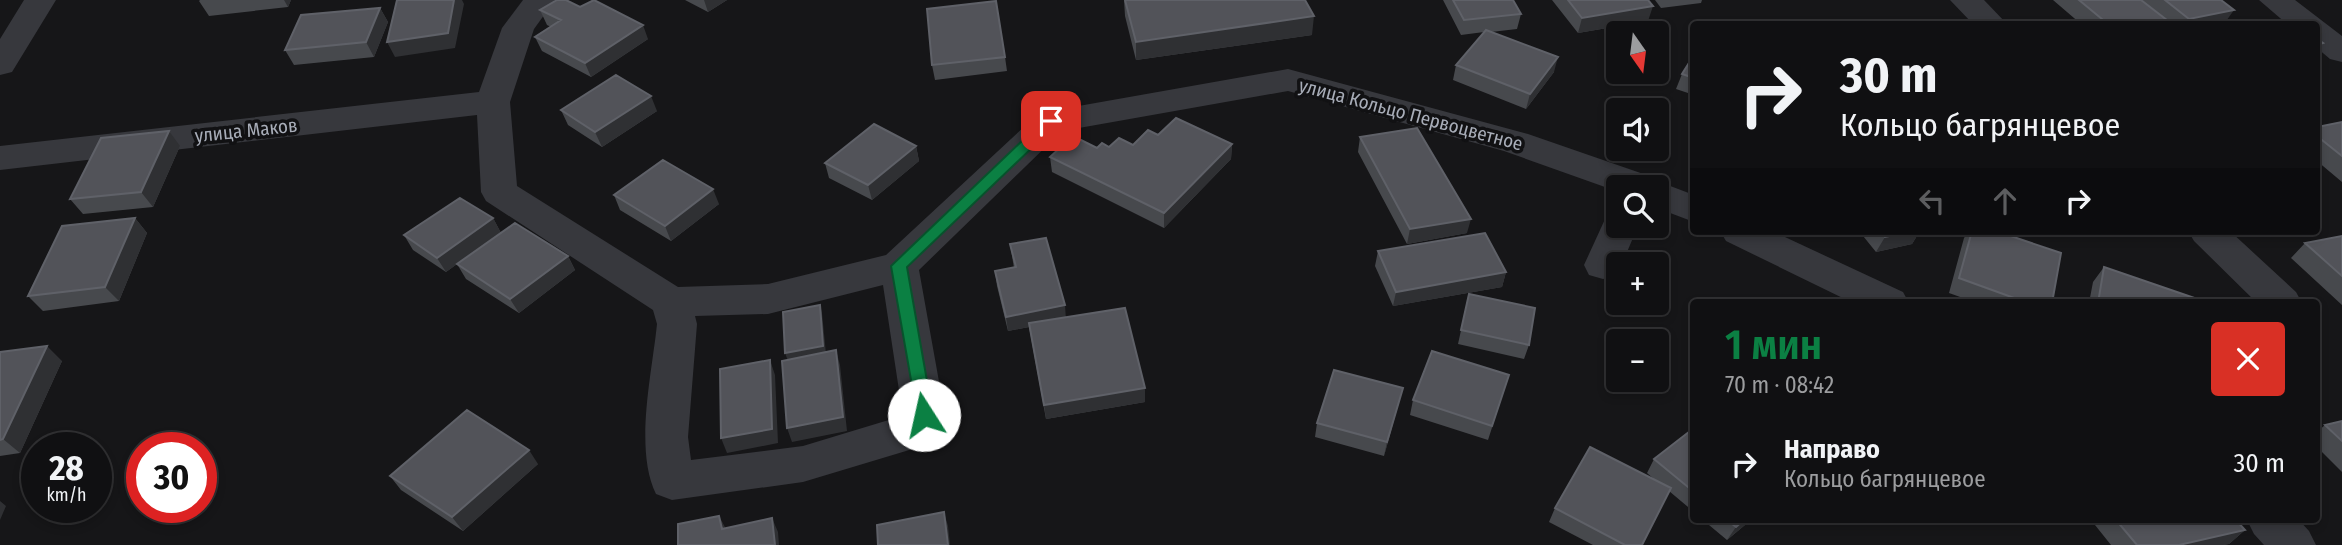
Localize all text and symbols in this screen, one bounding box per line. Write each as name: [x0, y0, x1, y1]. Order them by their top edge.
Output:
north arrow: [1606, 21, 1670, 84]
map controls: [1606, 21, 1669, 392]
text: 30 m: [1840, 46, 1938, 105]
icon: right: [1725, 49, 1816, 140]
street label: улица Кольцо Первоцветное: [1296, 74, 1525, 155]
pin: [1021, 91, 1081, 151]
button: sound: [1606, 98, 1669, 161]
icon: arrive: [1032, 102, 1070, 140]
text: Кольцо багрянцевое: [1840, 106, 2120, 144]
street label: улица Маков: [194, 114, 299, 147]
button: search: [1606, 175, 1669, 238]
icon: left: [1913, 182, 1951, 220]
icon: ahead: [1986, 182, 2024, 220]
icon: right: [2059, 182, 2097, 220]
button: +: [1606, 252, 1669, 315]
text: 1 мин: [1725, 320, 1822, 370]
button: close: [2211, 322, 2285, 396]
button: −: [1606, 329, 1669, 392]
text: 70 m · 08:42: [1725, 371, 1834, 399]
position arrow: [887, 378, 961, 452]
speed limit sign: 30: [126, 432, 217, 523]
text: Направо: [1784, 434, 1880, 465]
icon: right: [1725, 445, 1763, 483]
text: 28: [49, 447, 84, 489]
text: 30 m: [2234, 448, 2285, 479]
text: Кольцо багрянцевое: [1784, 465, 1986, 493]
text: km/h: [46, 484, 87, 506]

